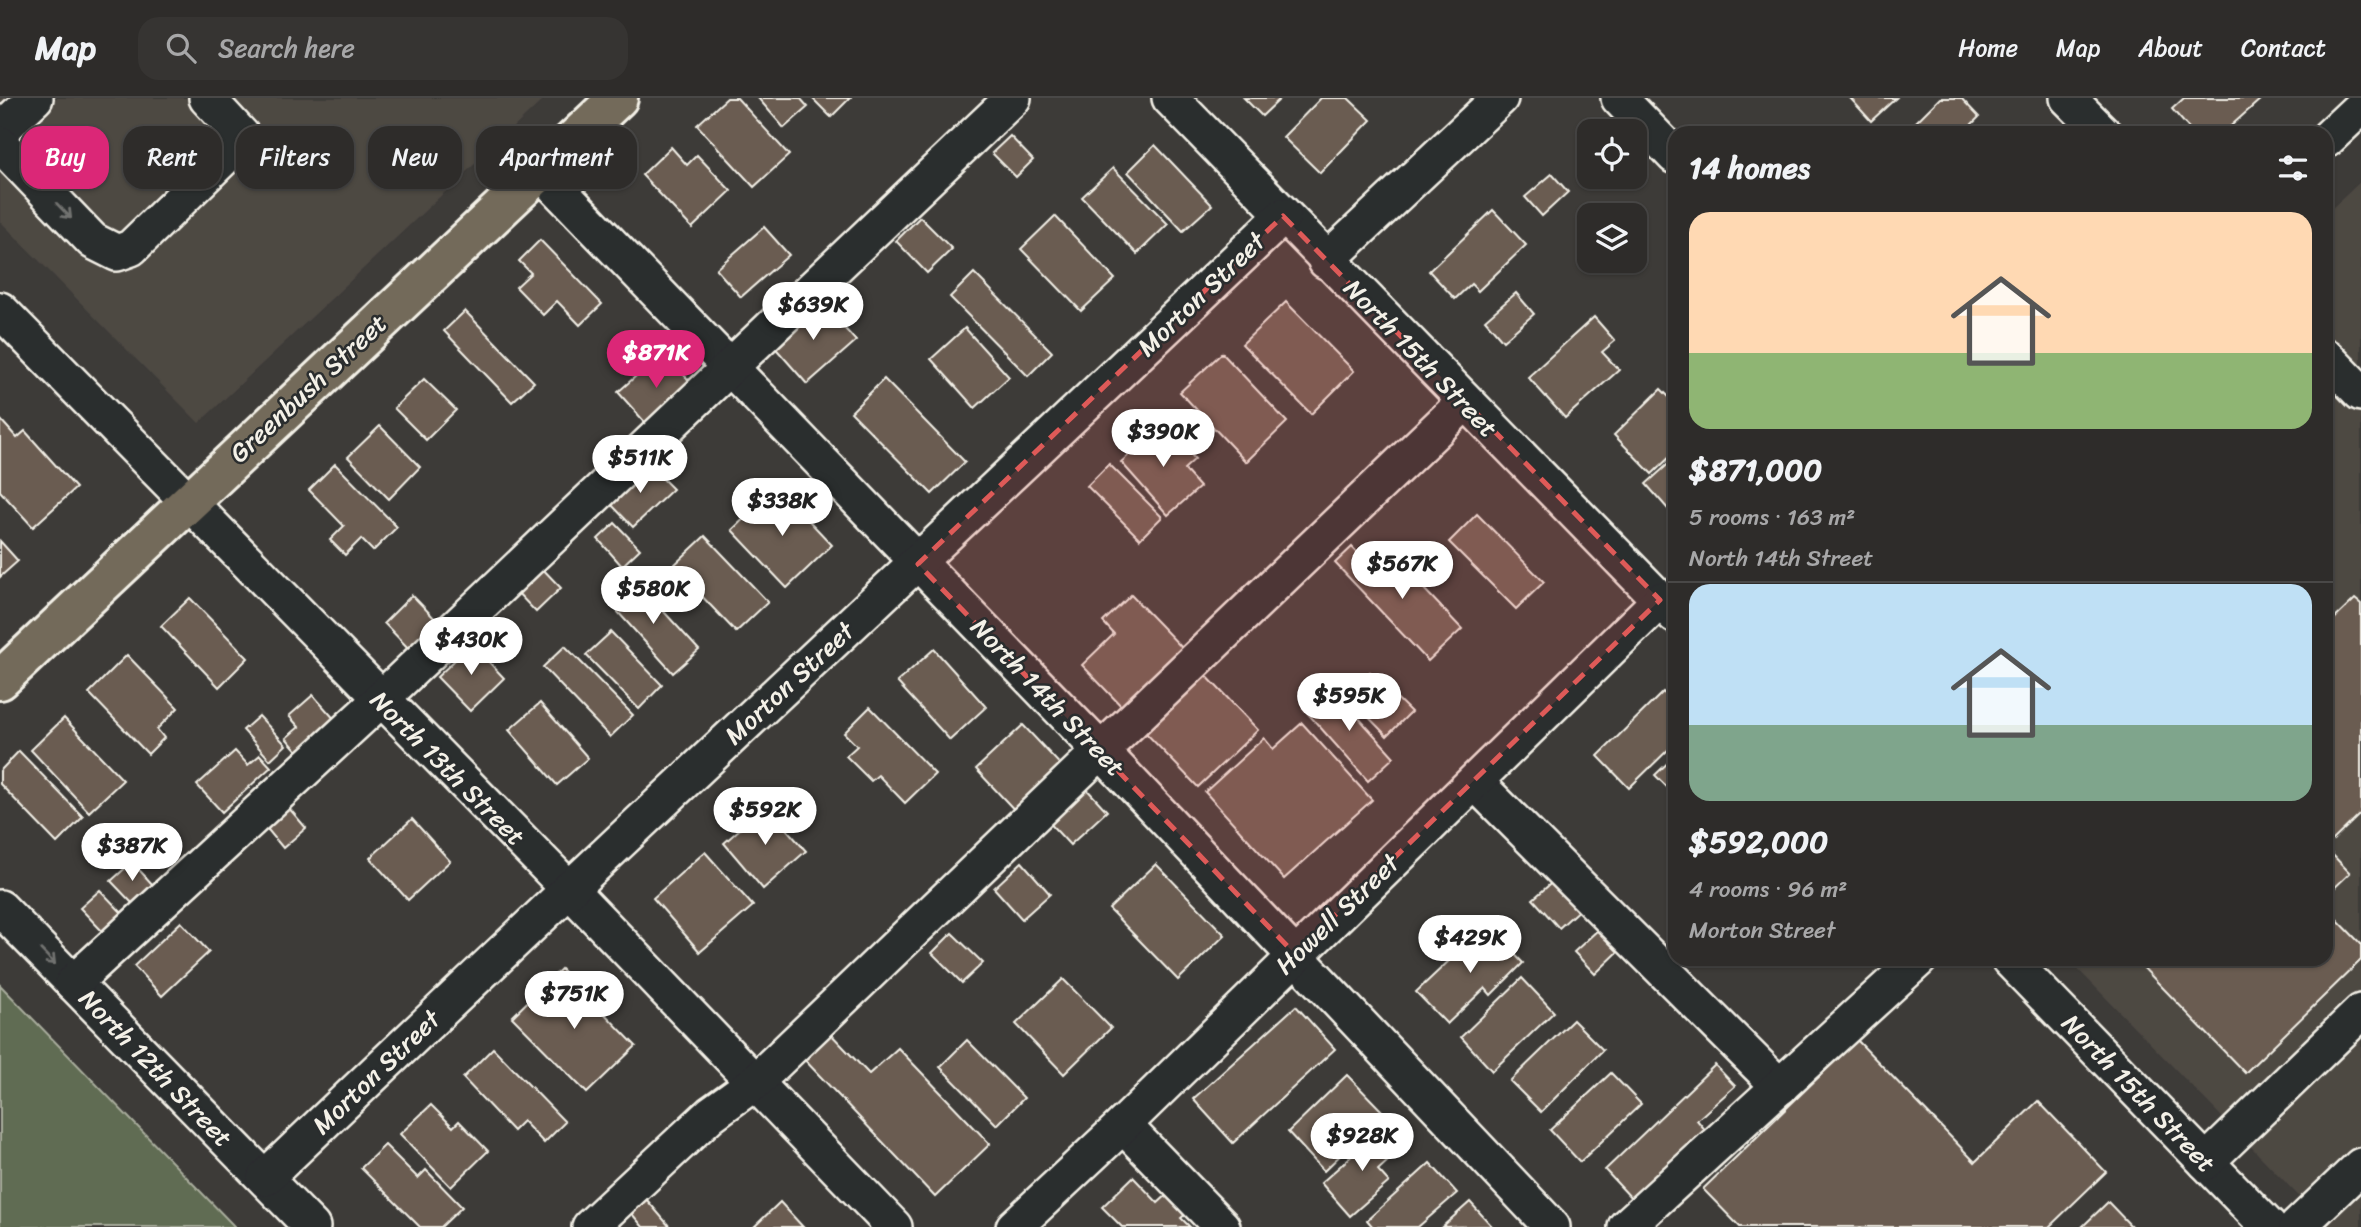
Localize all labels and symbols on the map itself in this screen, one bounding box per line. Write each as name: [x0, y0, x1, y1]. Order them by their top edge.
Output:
one-way arrow: [56, 202, 73, 219]
street label: Morton Street: [1126, 219, 1278, 368]
street label: North 15th Street: [1332, 267, 1510, 449]
pin: $639K: [764, 282, 862, 342]
street label: Greenbush Street: [218, 302, 398, 474]
pin: $871K: [607, 330, 705, 390]
pin: $390K: [1114, 410, 1212, 469]
pin: $511K: [591, 436, 689, 495]
pin: $338K: [733, 478, 831, 538]
pin: $567K: [1353, 542, 1451, 601]
pin: $580K: [604, 566, 702, 626]
street label: North 14th Street: [959, 606, 1137, 788]
street label: Morton Street: [713, 609, 866, 756]
pin: $430K: [422, 618, 520, 677]
pin: $595K: [1300, 674, 1398, 733]
street label: North 13th Street: [359, 679, 537, 857]
pin: $592K: [716, 788, 814, 847]
pin: $387K: [83, 824, 181, 883]
street label: Howell Street: [1263, 841, 1412, 986]
pin: $429K: [1421, 916, 1519, 975]
one-way arrow: [39, 948, 56, 965]
pin: $751K: [525, 972, 623, 1031]
street label: North 12th Street: [68, 978, 244, 1158]
street label: Morton Street: [301, 997, 453, 1146]
street label: North 15th Street: [2050, 1002, 2228, 1184]
pin: $928K: [1313, 1114, 1411, 1173]

